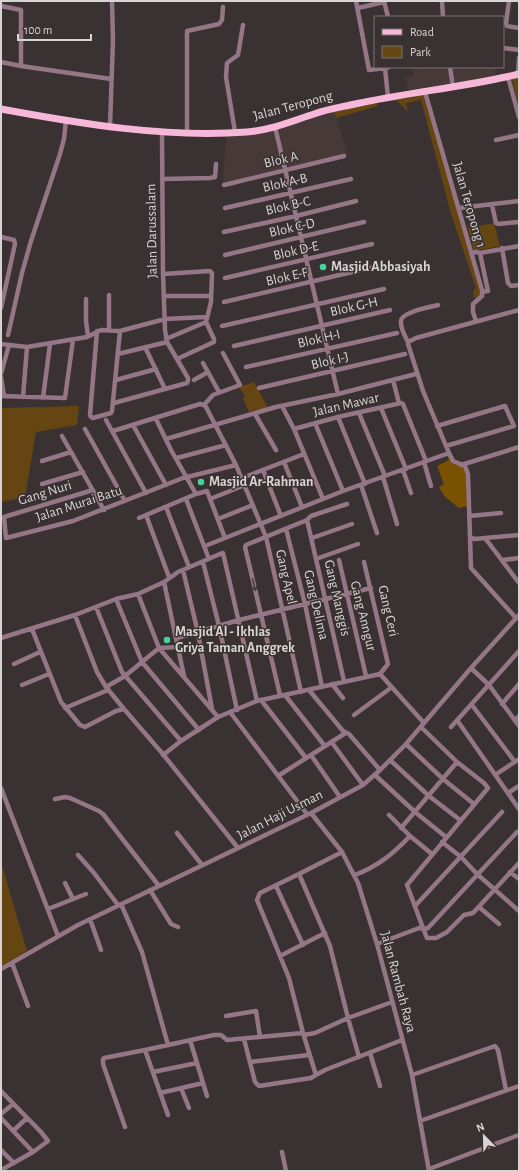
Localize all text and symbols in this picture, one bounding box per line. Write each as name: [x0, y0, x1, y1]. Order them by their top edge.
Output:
scale bar: [18, 16, 91, 42]
legend: [374, 16, 504, 68]
text: 100 m: [24, 24, 52, 36]
text: Road: [410, 26, 434, 38]
text: Park: [410, 46, 431, 58]
street label: Jalan Teropong: [252, 89, 334, 123]
street label: Blok A: [263, 149, 299, 171]
street label: Jalan Teropong 1: [450, 160, 488, 250]
street label: Blok A-B: [261, 171, 309, 195]
street label: Jalan Darussalam: [144, 184, 160, 278]
street label: Blok B-C: [264, 194, 312, 218]
street label: Blok C-D: [268, 216, 316, 240]
street label: Blok D-E: [272, 239, 320, 263]
place label: Masjid Abbasiyah: [331, 260, 430, 274]
marker: Masjid Abbasiyah: [318, 262, 328, 272]
street label: Blok E-F: [265, 265, 310, 289]
street label: Blok G-H: [329, 295, 379, 319]
street label: Blok H-I: [296, 327, 342, 351]
street label: Blok I-J: [310, 350, 350, 372]
street label: Jalan Mawar: [312, 391, 381, 419]
place label: Masjid Ar-Rahman: [209, 475, 313, 489]
marker: Masjid Ar-Rahman: [196, 477, 206, 487]
street label: Gang Nuri: [17, 478, 73, 508]
street label: Jalan Murai Batu: [34, 483, 124, 525]
street label: Gang Apel: [273, 548, 299, 606]
street label: Gang Manggis: [321, 559, 353, 637]
street label: Gang Delima: [301, 569, 331, 642]
one-way arrow: [250, 578, 258, 591]
street label: Gang Anngur: [348, 580, 379, 653]
street label: Gang Ceri: [375, 584, 401, 638]
place label: Masjid Al - Ikhlas Griya Taman Anggrek: [175, 625, 295, 655]
marker: Masjid Al - Ikhlas Griya Taman Anggrek: [162, 635, 172, 645]
street label: Jalan Haji Usman: [235, 787, 325, 843]
street label: Jalan Rambah Raya: [378, 930, 418, 1035]
north arrow: [464, 1116, 504, 1156]
text: N: [475, 1121, 486, 1134]

